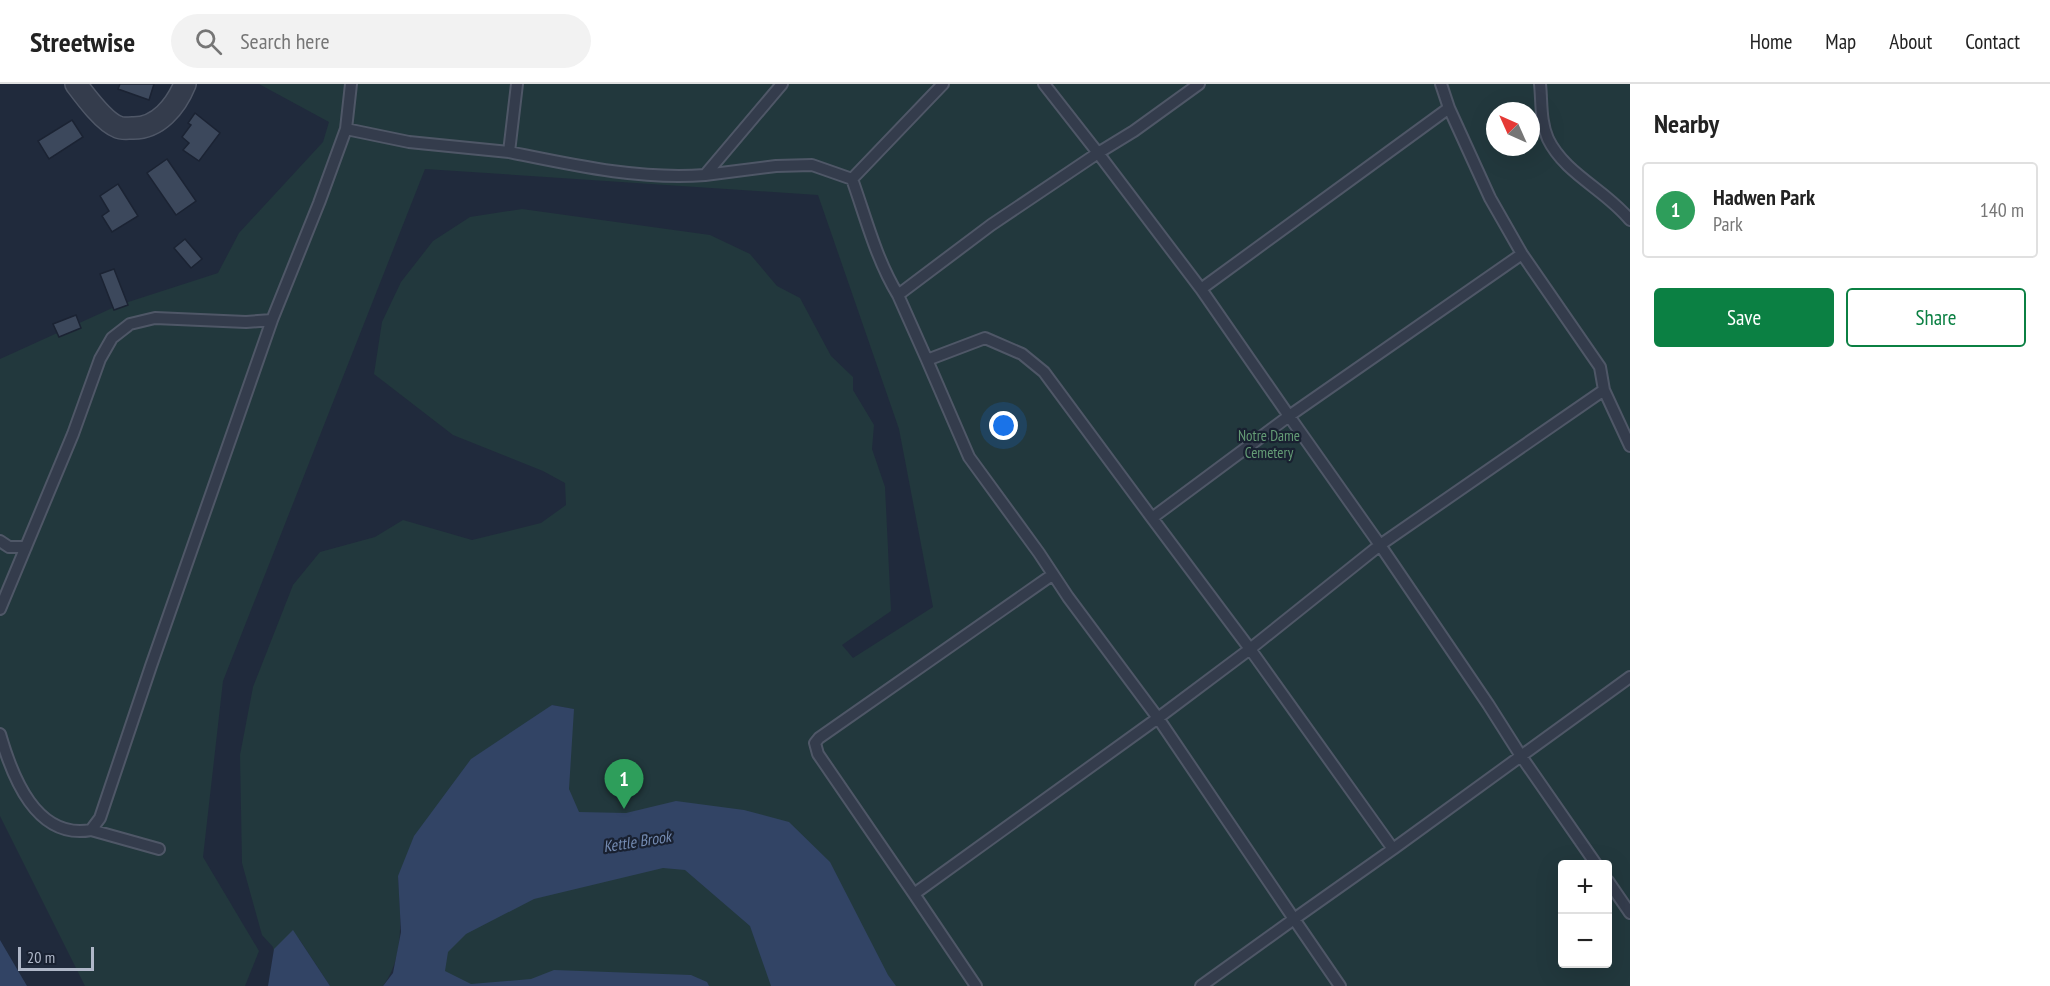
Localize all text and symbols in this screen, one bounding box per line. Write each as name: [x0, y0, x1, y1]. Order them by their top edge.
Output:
search box: [171, 14, 591, 68]
text: Streetwise: [30, 23, 135, 60]
icon: search: [192, 25, 225, 58]
text: Search here: [240, 27, 330, 55]
text: Home: [1750, 28, 1792, 55]
text: Map: [1825, 28, 1856, 55]
text: About: [1889, 28, 1932, 55]
text: Contact: [1965, 28, 2020, 55]
north arrow: [1486, 102, 1540, 156]
text: Nearby: [1654, 107, 1719, 140]
text: Hadwen Park: [1713, 183, 1815, 211]
text: 1: [1671, 197, 1680, 223]
text: 140 m: [1980, 197, 2024, 223]
text: Park: [1713, 211, 1743, 237]
button: Save: [1654, 288, 1834, 347]
button: Share: [1846, 288, 2026, 347]
your location: [989, 411, 1018, 440]
park label: Notre Dame Cemetery: [1238, 426, 1300, 462]
pin: 1: [604, 760, 644, 809]
water label: Kettle Brook: [602, 825, 674, 856]
map controls: [1558, 860, 1612, 968]
button: +: [1558, 860, 1612, 914]
button: −: [1558, 914, 1612, 968]
scale bar: [18, 944, 94, 972]
text: 20 m: [27, 947, 55, 967]

